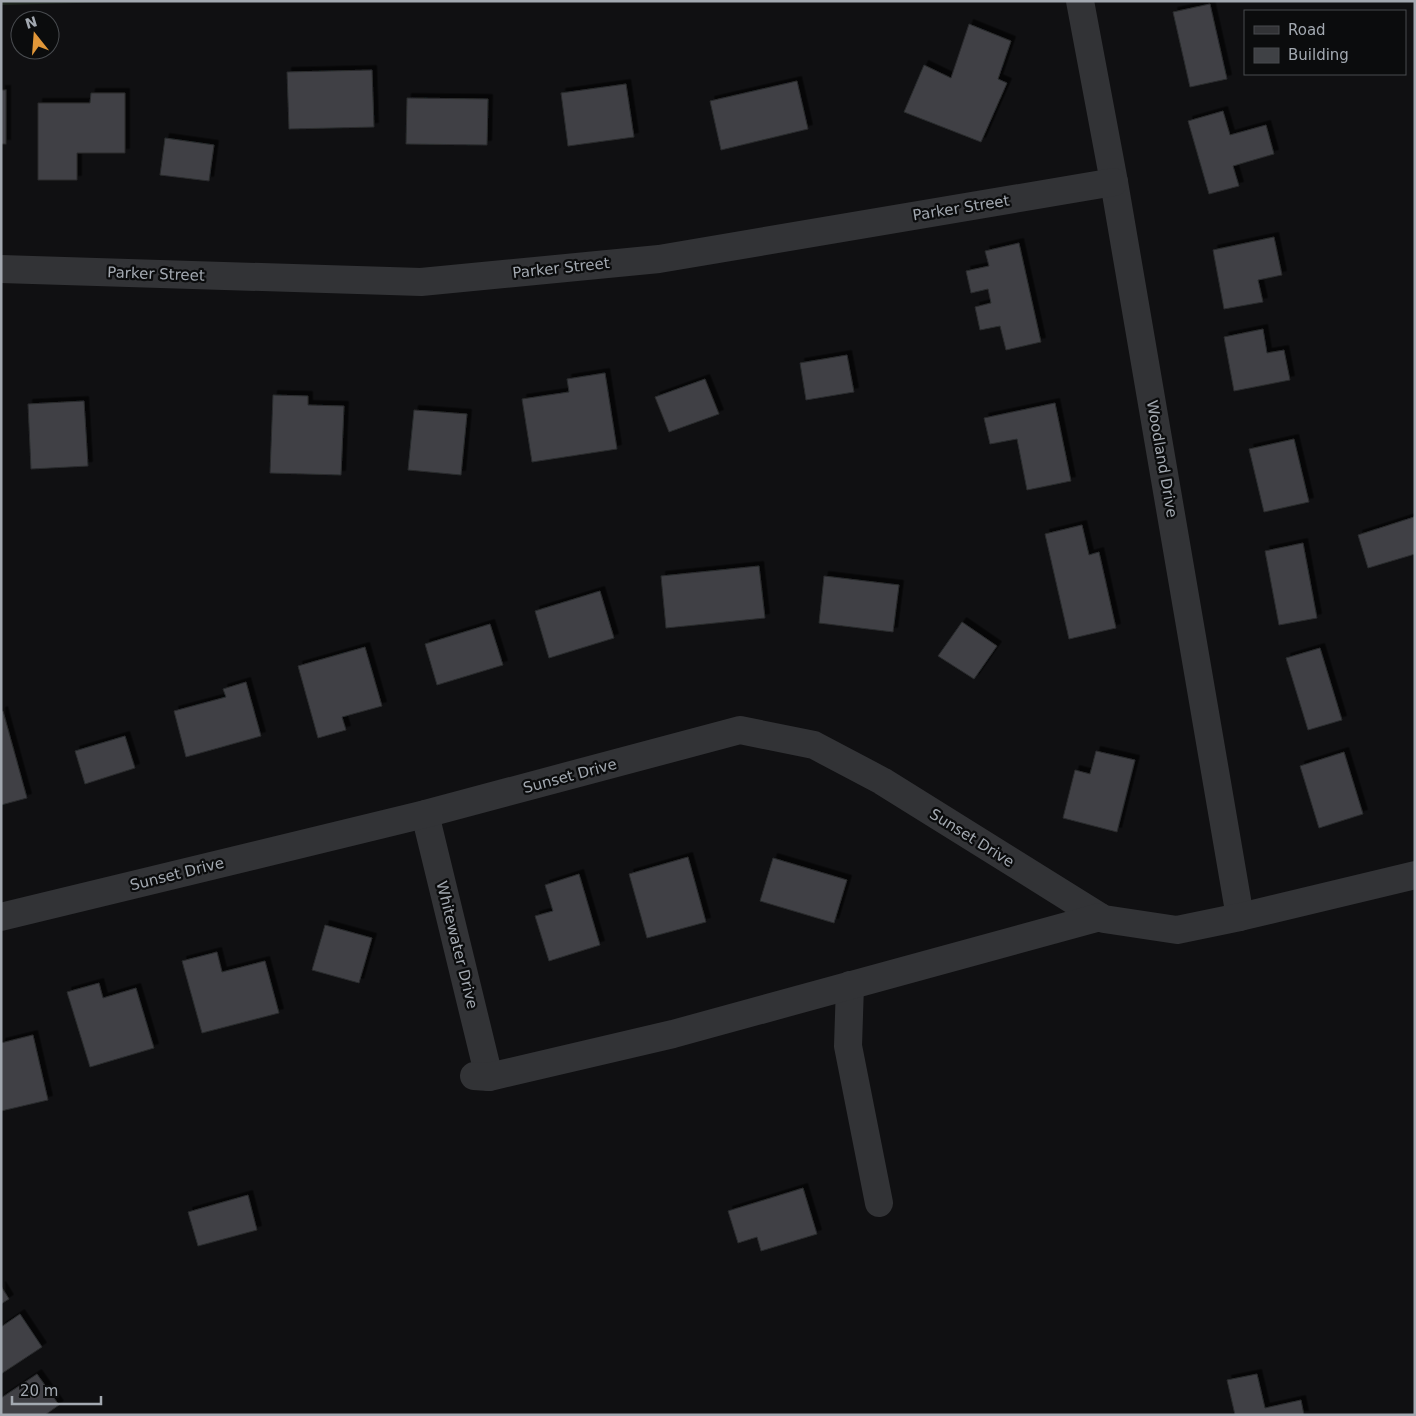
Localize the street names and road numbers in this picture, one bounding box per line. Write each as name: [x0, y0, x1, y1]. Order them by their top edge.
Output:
street label: Parker Street: [911, 191, 1011, 225]
street label: Parker Street: [512, 254, 611, 282]
street label: Parker Street: [107, 263, 205, 285]
street label: Woodland Drive: [1143, 399, 1181, 519]
street label: Sunset Drive: [521, 755, 619, 797]
street label: Sunset Drive: [926, 805, 1018, 871]
street label: Sunset Drive: [128, 854, 226, 894]
street label: Whitewater Drive: [432, 879, 482, 1011]

